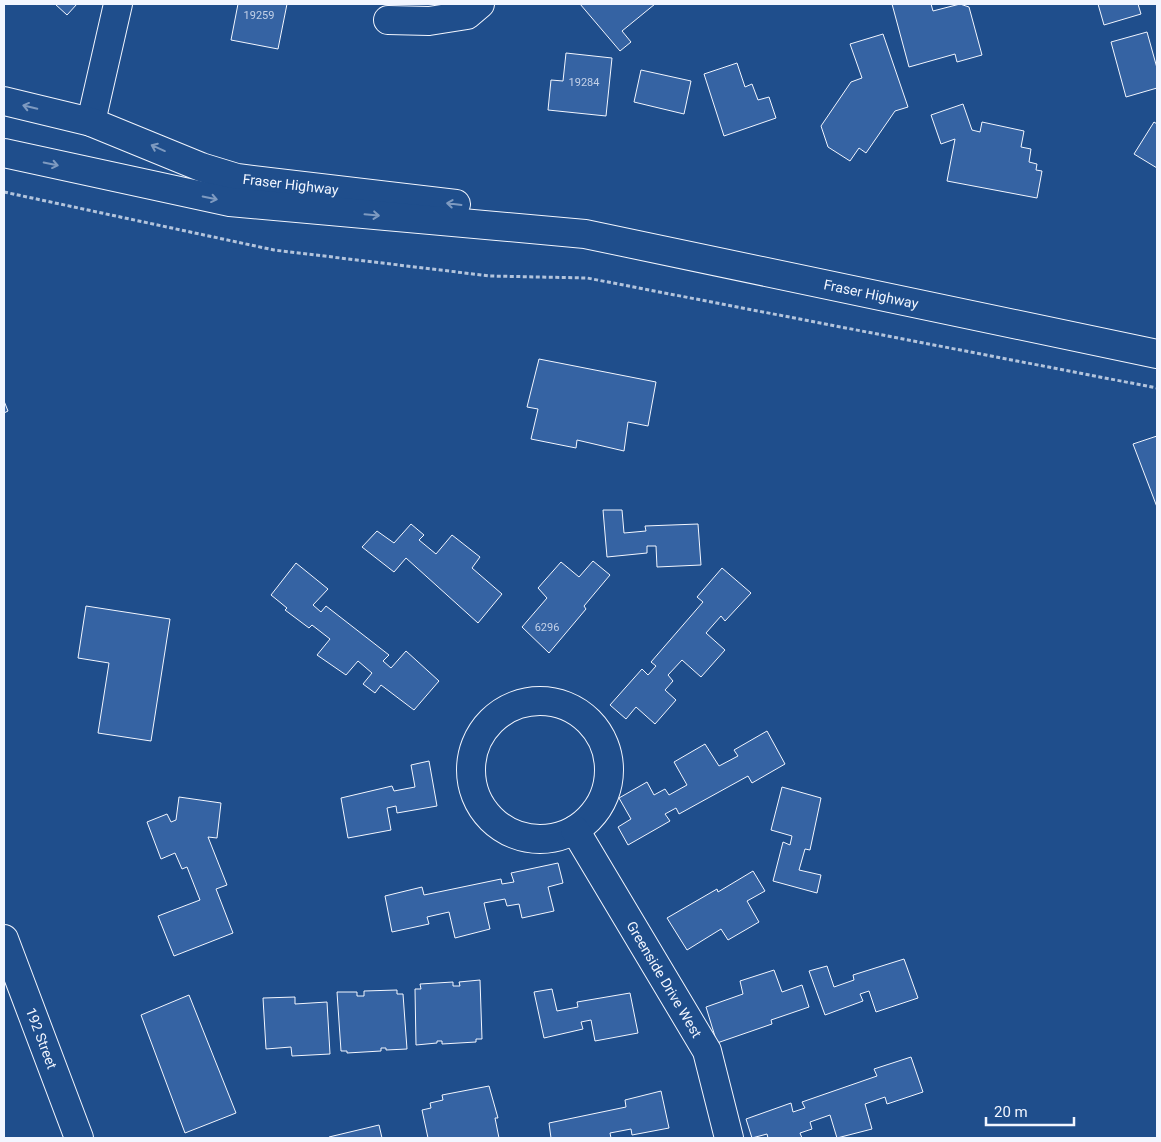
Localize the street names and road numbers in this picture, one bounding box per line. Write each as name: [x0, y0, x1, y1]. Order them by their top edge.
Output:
street label: Fraser Highway: [242, 171, 340, 198]
street label: Fraser Highway: [822, 276, 920, 312]
street label: Greenside Drive West: [623, 918, 705, 1041]
street label: 192 Street: [23, 1005, 60, 1071]

